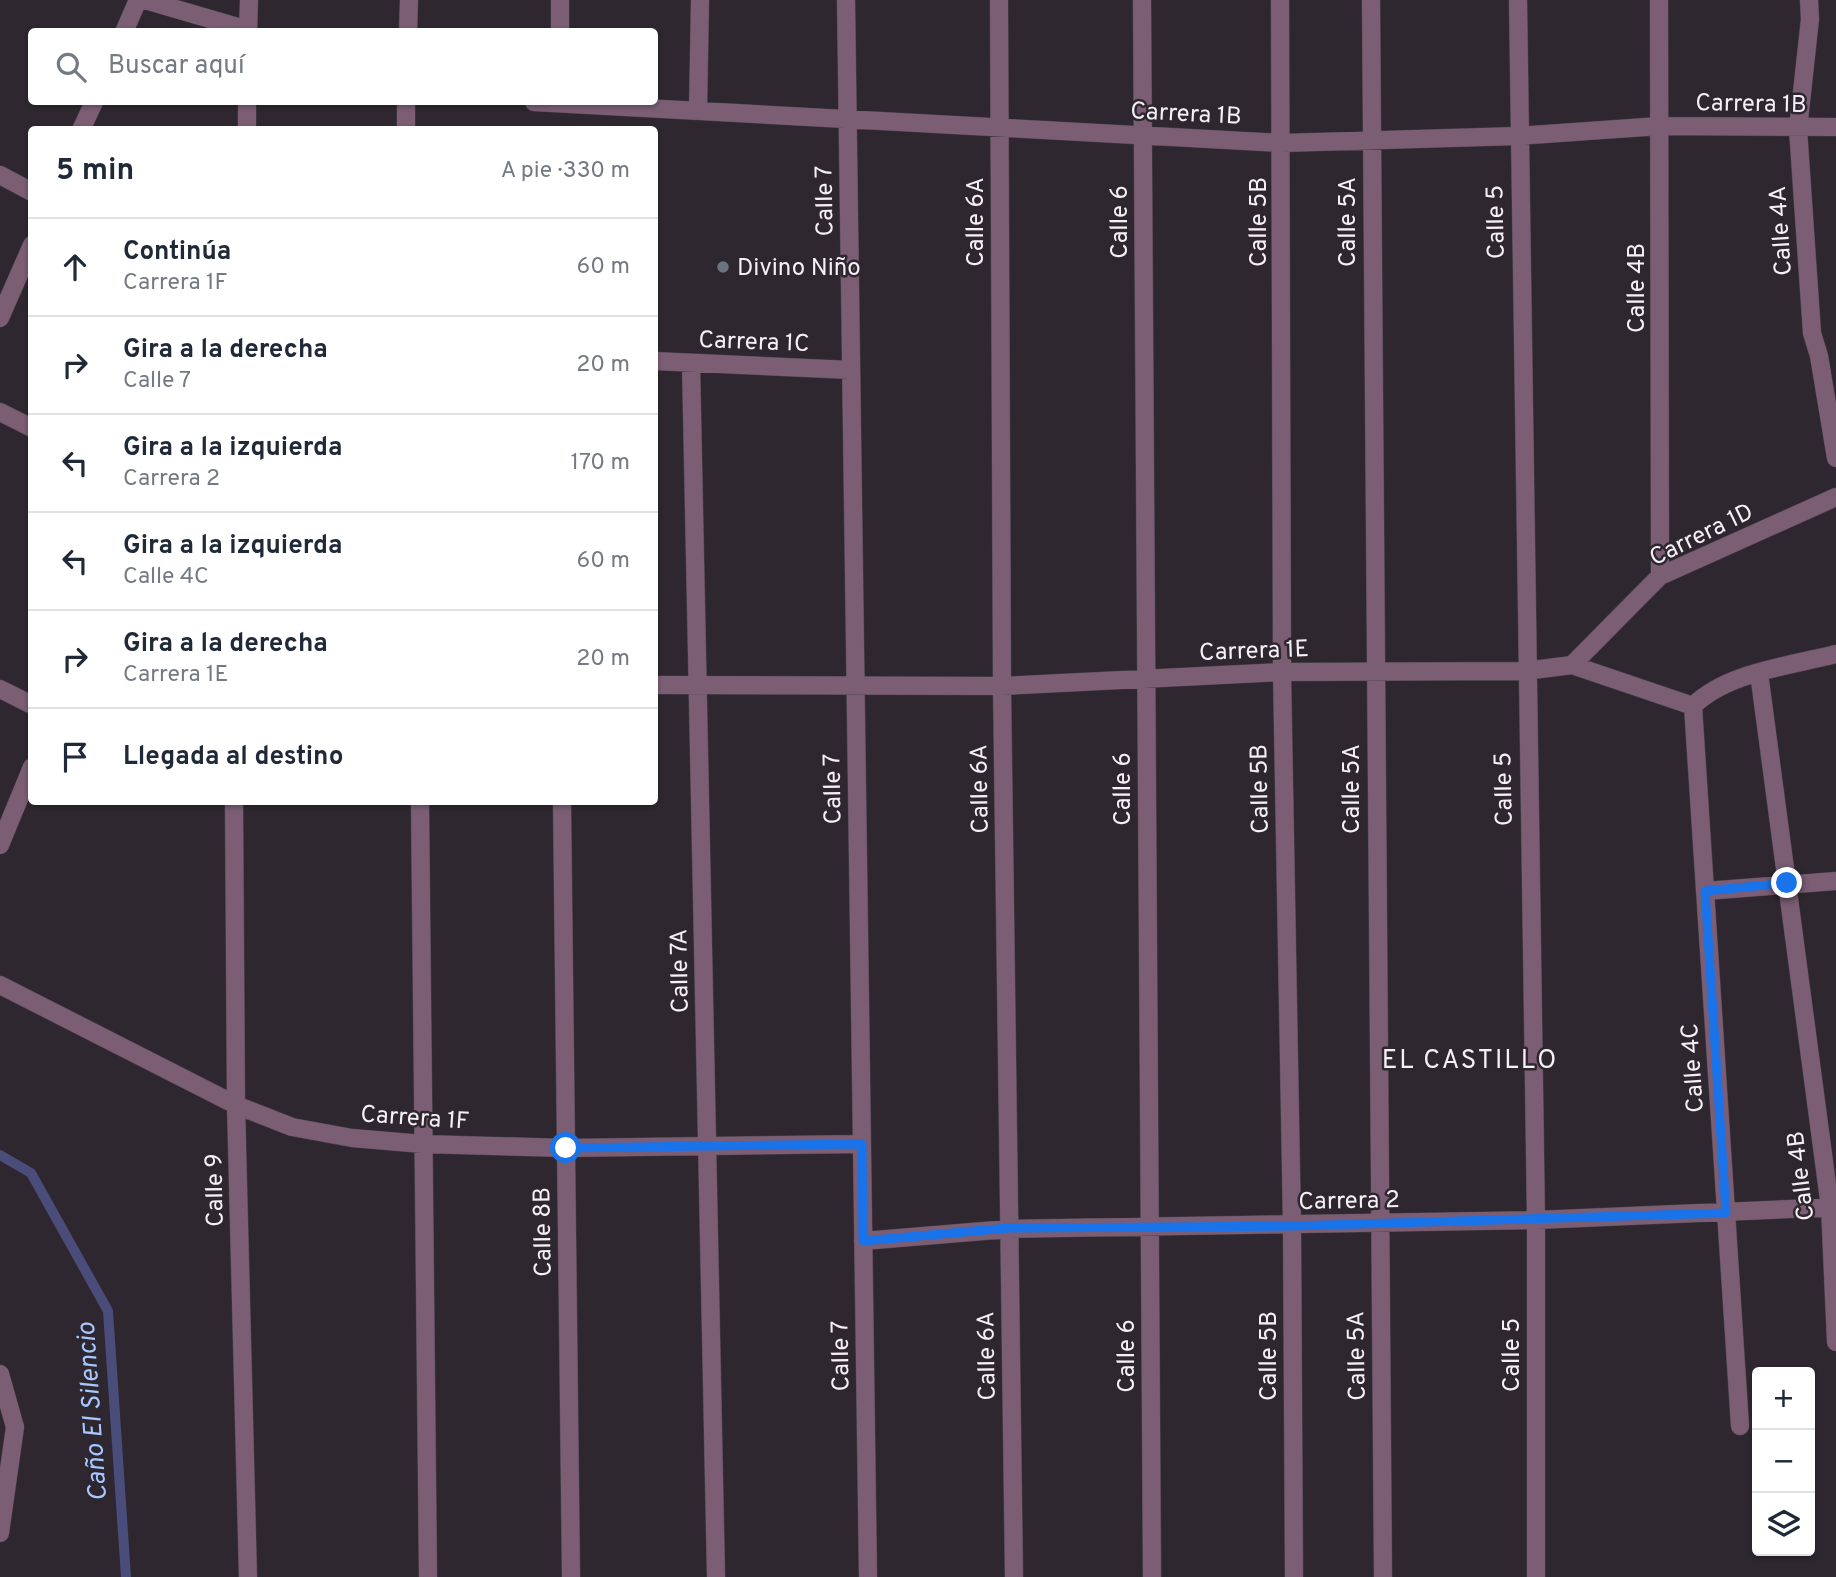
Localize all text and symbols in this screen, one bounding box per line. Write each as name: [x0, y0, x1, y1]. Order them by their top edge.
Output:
search box: [28, 28, 658, 105]
icon: search: [52, 48, 90, 86]
text: Buscar aquí: [108, 50, 245, 83]
street label: Carrera 1B: [1695, 89, 1807, 121]
street label: Carrera 1B: [1130, 97, 1242, 133]
text: 5 min: [56, 153, 134, 190]
text: A pie · 330 m: [501, 157, 630, 186]
street label: Calle 7: [810, 165, 842, 237]
street label: Calle 6A: [962, 177, 992, 267]
street label: Calle 5B: [1245, 177, 1275, 267]
street label: Calle 5A: [1334, 177, 1364, 267]
street label: Calle 6: [1106, 185, 1136, 259]
street label: Calle 5: [1481, 185, 1513, 259]
street label: Calle 4A: [1764, 185, 1800, 277]
text: Continúa: [123, 236, 231, 269]
street label: Calle 4B: [1623, 243, 1653, 333]
icon: ahead: [56, 248, 94, 286]
text: 60 m: [577, 253, 630, 282]
place label: Divino Niño: [737, 254, 861, 284]
marker: Divino Niño: [715, 259, 731, 275]
text: Carrera 1F: [123, 269, 228, 298]
street label: Carrera 1C: [698, 326, 810, 360]
text: Gira a la derecha: [123, 334, 328, 367]
icon: right: [56, 346, 94, 384]
text: 20 m: [576, 351, 630, 380]
text: Calle 7: [123, 367, 191, 396]
text: Gira a la izquierda: [123, 432, 342, 465]
icon: left: [56, 444, 94, 482]
text: 170 m: [571, 449, 630, 478]
text: Carrera 2: [123, 465, 220, 494]
street label: Carrera 1D: [1645, 498, 1759, 574]
text: Gira a la izquierda: [123, 530, 342, 563]
icon: left: [56, 542, 94, 580]
text: 60 m: [577, 547, 630, 576]
text: Calle 4C: [123, 563, 209, 592]
text: Gira a la derecha: [123, 628, 328, 661]
street label: Carrera 1E: [1199, 635, 1310, 669]
icon: right: [56, 640, 94, 678]
text: 20 m: [576, 645, 630, 674]
text: Carrera 1E: [123, 661, 228, 690]
icon: arrive: [56, 738, 94, 776]
text: Llegada al destino: [123, 741, 343, 774]
street label: Calle 6A: [965, 744, 997, 834]
street label: Calle 5B: [1245, 744, 1277, 834]
street label: Calle 5A: [1338, 744, 1368, 834]
street label: Calle 6: [1109, 752, 1139, 826]
street label: Calle 5: [1489, 752, 1521, 826]
street label: Calle 7: [818, 753, 850, 825]
route end: [1771, 867, 1802, 898]
street label: Calle 7A: [665, 929, 697, 1013]
street label: Calle 4C: [1676, 1022, 1712, 1114]
district label: EL CASTILLO: [1382, 1045, 1558, 1078]
street label: Carrera 1F: [359, 1100, 470, 1138]
street label: Calle 4B: [1782, 1129, 1822, 1222]
route start: [550, 1132, 581, 1163]
street label: Calle 9: [200, 1153, 232, 1227]
street label: Carrera 2: [1298, 1186, 1400, 1218]
street label: Calle 8B: [528, 1187, 560, 1277]
street label: Calle 6A: [972, 1311, 1004, 1401]
street label: Calle 5B: [1255, 1311, 1285, 1401]
street label: Calle 5A: [1342, 1311, 1374, 1401]
street label: Calle 5: [1498, 1318, 1528, 1392]
street label: Calle 6: [1113, 1319, 1143, 1393]
street label: Calle 7: [826, 1320, 858, 1392]
water label: Caño El Silencio: [71, 1321, 116, 1502]
map controls: [1752, 1367, 1815, 1556]
button: +: [1752, 1367, 1815, 1430]
button: −: [1752, 1430, 1815, 1493]
button: layers: [1752, 1493, 1815, 1556]

